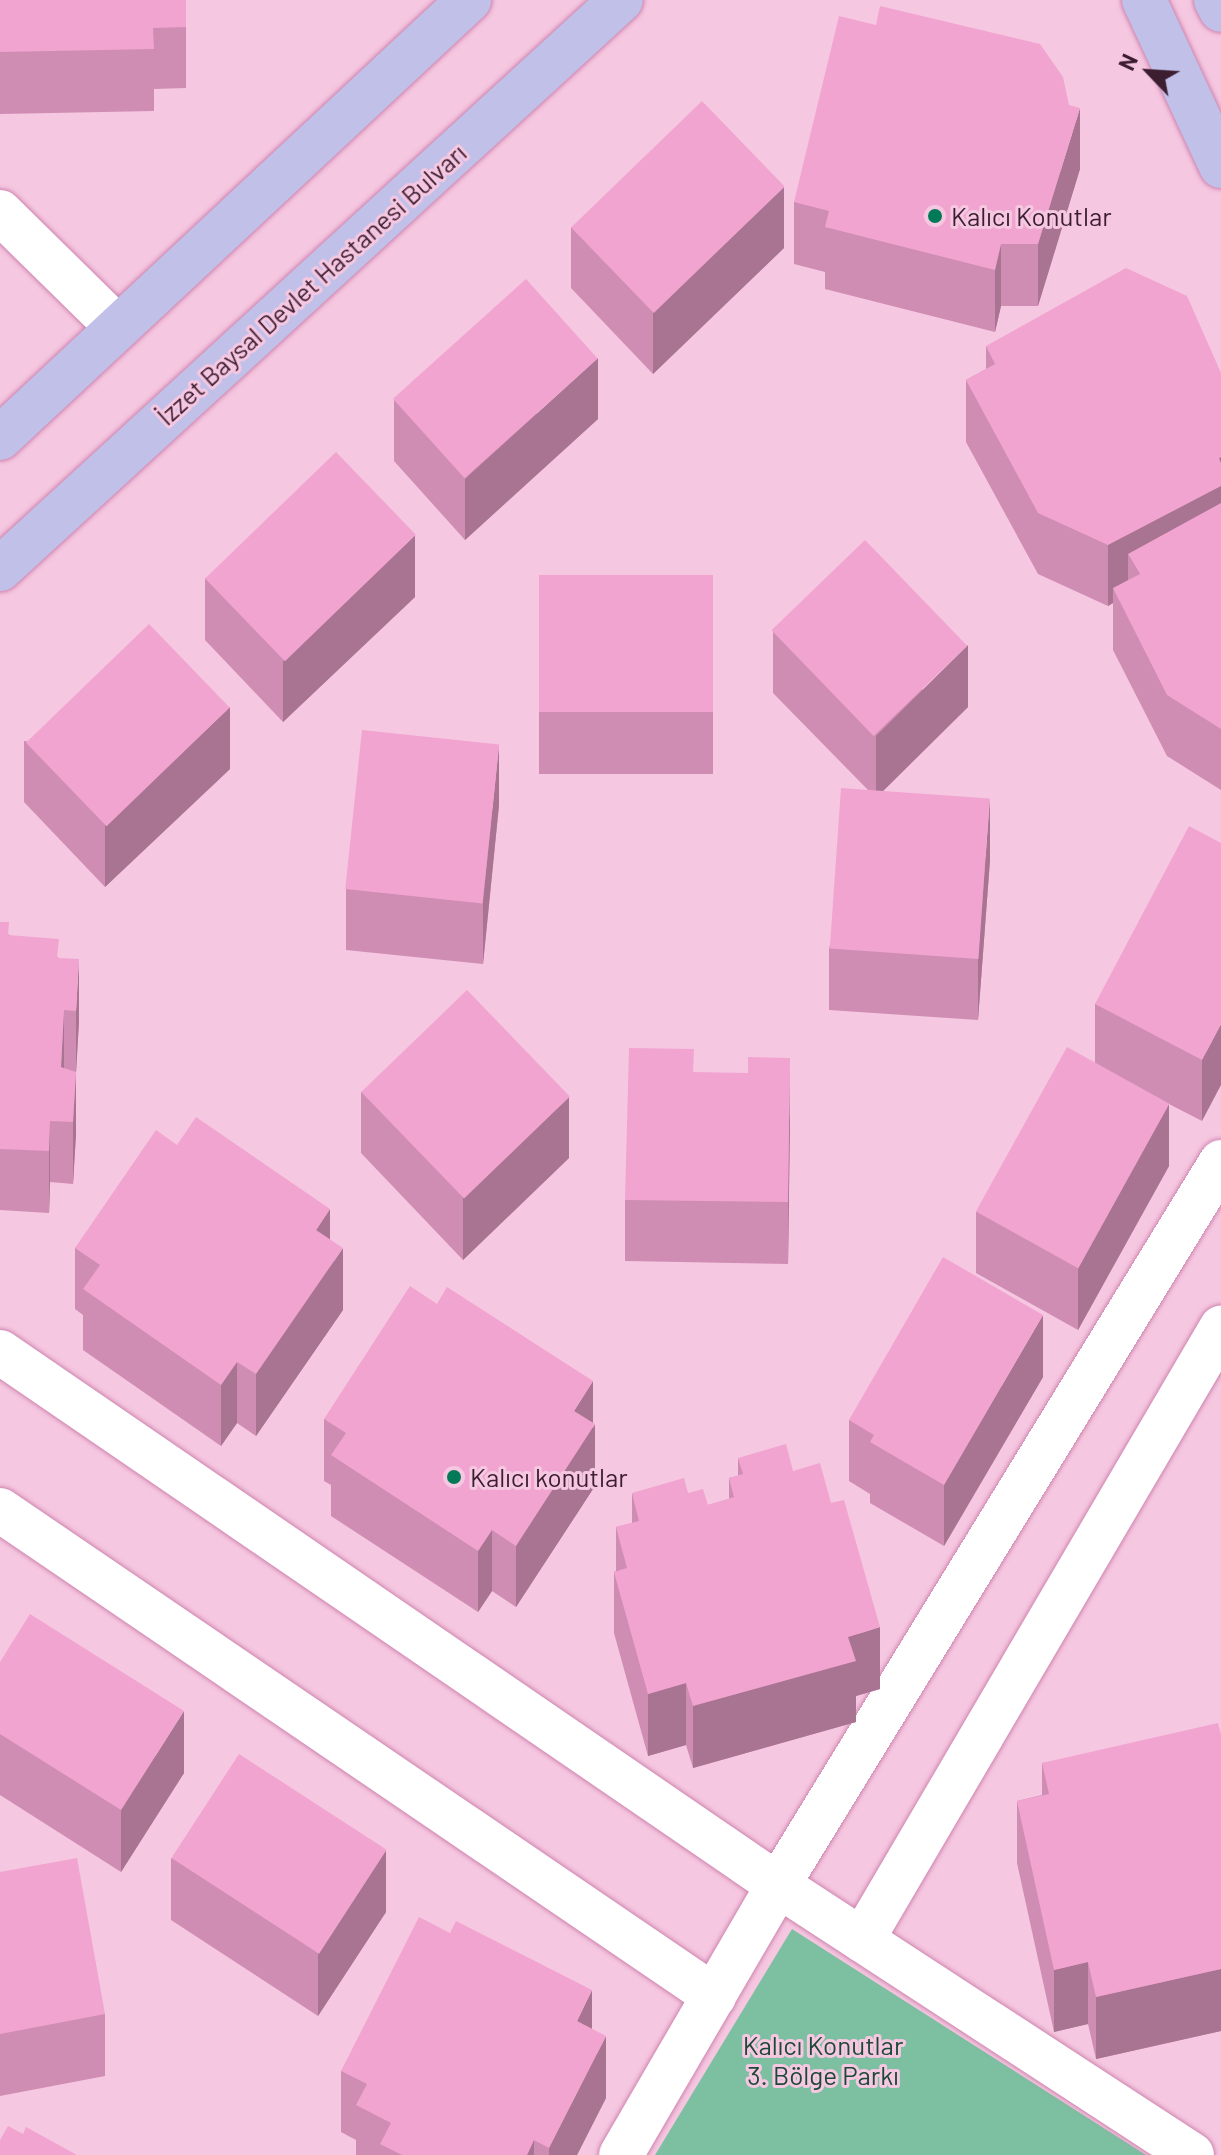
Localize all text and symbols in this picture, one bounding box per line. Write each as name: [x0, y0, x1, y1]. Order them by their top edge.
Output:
north arrow: [1109, 32, 1189, 112]
text: N: [1112, 50, 1142, 74]
street label: İzzet Baysal Devlet Hastanesi Bulvarı: [150, 137, 472, 431]
place label: Kalıcı Konutlar: [951, 200, 1112, 232]
marker: Kalıcı Konutlar: [926, 207, 944, 225]
place label: Kalıcı konutlar: [470, 1461, 628, 1493]
marker: Kalıcı konutlar: [445, 1468, 463, 1486]
park label: Kalıcı Konutlar 3. Bölge Parkı: [743, 2029, 903, 2090]

